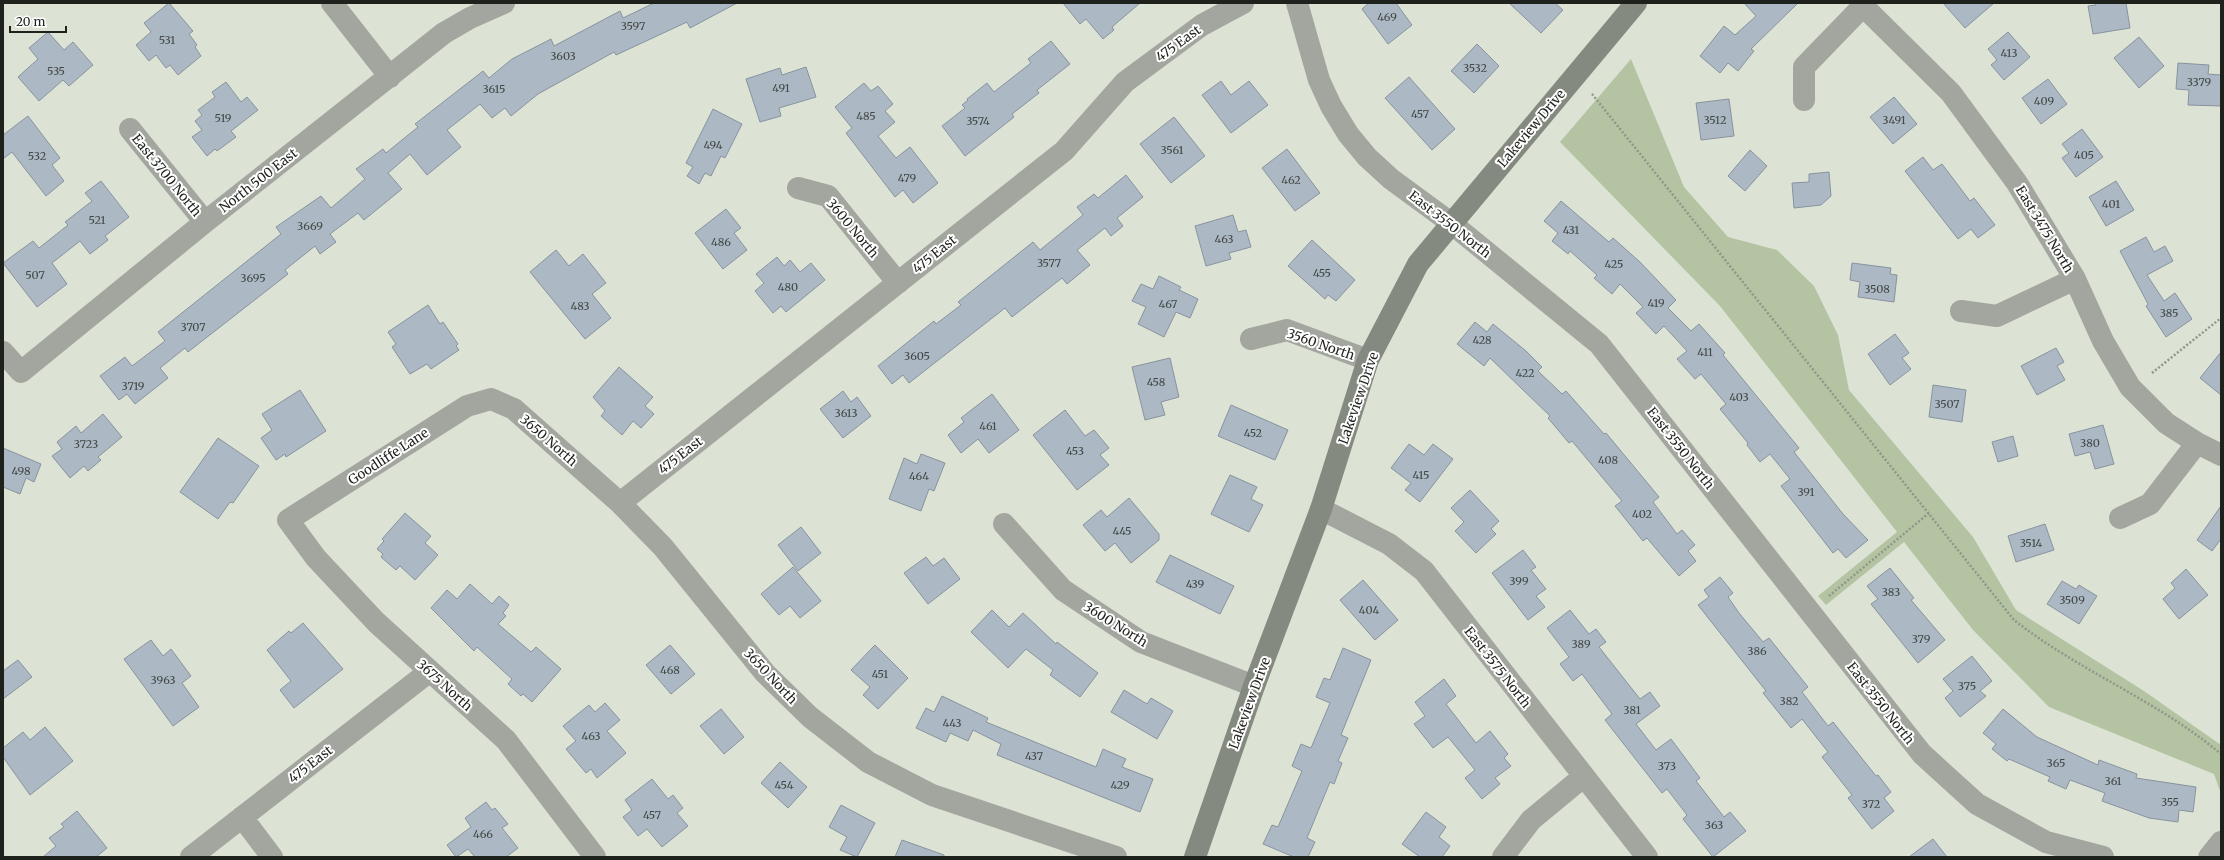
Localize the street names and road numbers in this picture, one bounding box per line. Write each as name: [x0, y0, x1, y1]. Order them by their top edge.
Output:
street label: 475 East: [1152, 21, 1204, 65]
street label: Lakeview Drive: [1494, 86, 1569, 171]
street label: East 3700 North: [128, 131, 205, 220]
street label: North 500 East: [216, 145, 301, 216]
street label: East 3475 North: [2012, 183, 2078, 276]
street label: East 3550 North: [1405, 187, 1494, 262]
street label: 3600 North: [823, 195, 883, 262]
street label: 475 East: [909, 232, 960, 277]
street label: 3560 North: [1285, 325, 1357, 364]
street label: Lakeview Drive: [1335, 350, 1382, 447]
street label: East 3550 North: [1643, 404, 1718, 493]
street label: 3650 North: [517, 411, 581, 470]
street label: Goodliffe Lane: [345, 424, 432, 489]
street label: 475 East: [655, 433, 706, 478]
street label: 3600 North: [1081, 598, 1151, 651]
street label: East 3575 North: [1461, 623, 1535, 712]
street label: 3650 North: [740, 645, 801, 708]
street label: Lakeview Drive: [1225, 655, 1274, 751]
street label: 3675 North: [413, 656, 476, 715]
street label: East 3550 North: [1843, 659, 1918, 748]
street label: 475 East: [285, 742, 336, 787]

